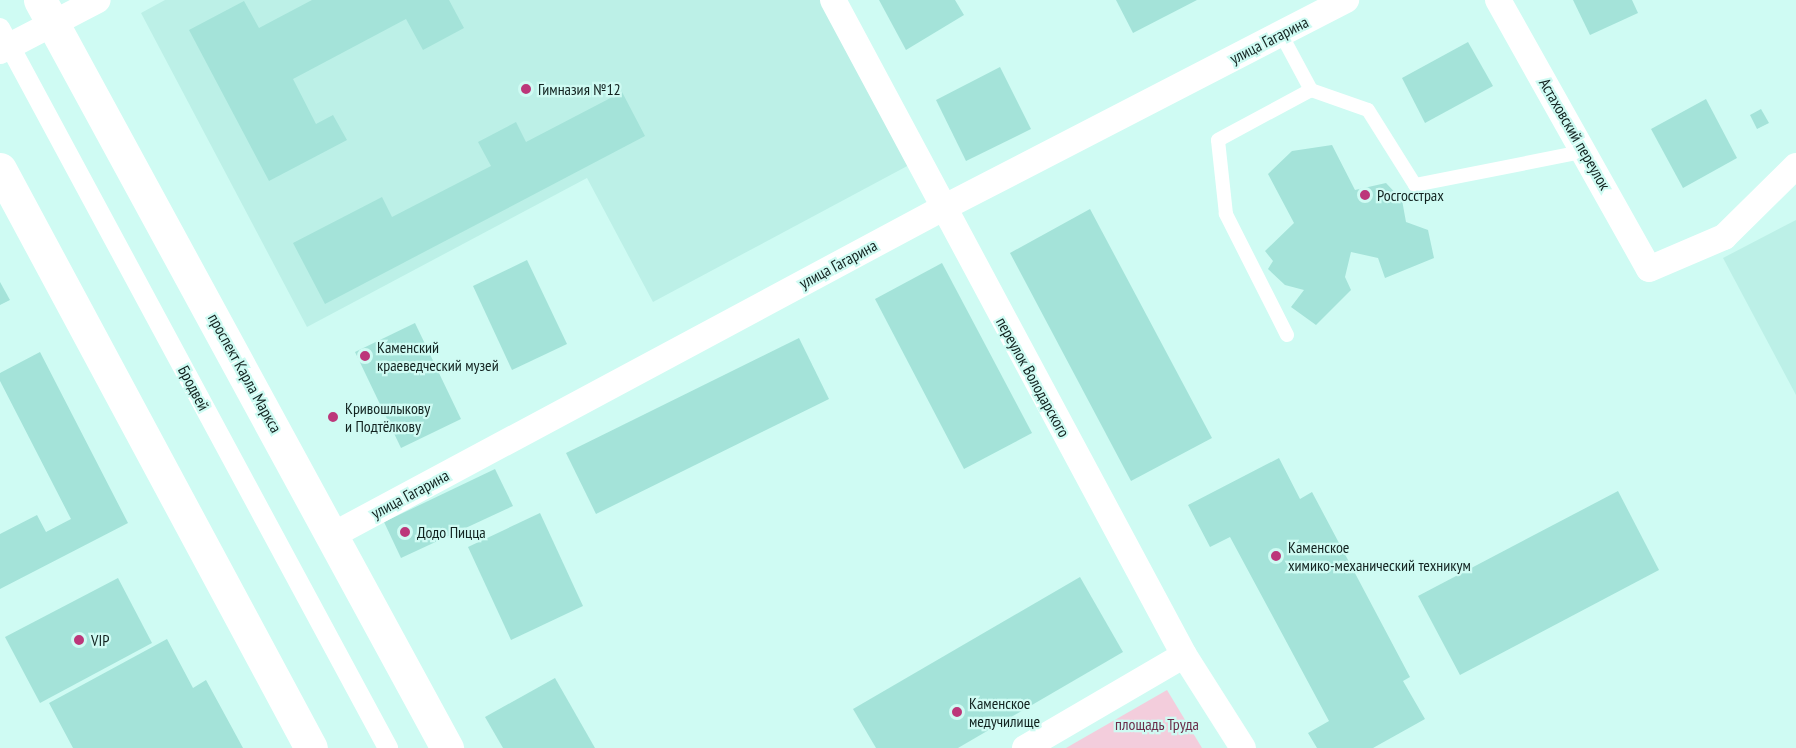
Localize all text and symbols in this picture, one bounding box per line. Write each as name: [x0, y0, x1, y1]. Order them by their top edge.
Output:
street label: улица Гагарина: [1227, 12, 1311, 68]
street label: Астаховский переулок: [1535, 75, 1615, 193]
place label: Гимназия №12: [538, 79, 621, 99]
marker: Гимназия №12: [519, 82, 533, 96]
place label: Росгосстрах: [1377, 185, 1444, 205]
marker: Росгосстрах: [1358, 188, 1372, 202]
street label: улица Гагарина: [796, 235, 880, 293]
street label: проспект Карла Маркса: [204, 310, 286, 436]
street label: переулок Володарского: [992, 314, 1074, 440]
place label: Каменский краеведческий музей: [377, 337, 499, 375]
marker: Каменский краеведческий музей: [358, 349, 372, 363]
street label: Бродвей: [174, 362, 214, 414]
place label: Кривошлыкову и Подтёлкову: [345, 398, 430, 436]
marker: Кривошлыкову и Подтёлкову: [326, 410, 340, 424]
street label: улица Гагарина: [368, 465, 452, 523]
place label: Додо Пицца: [417, 522, 486, 542]
marker: Додо Пицца: [398, 525, 412, 539]
place label: Каменское химико-механический техникум: [1288, 537, 1471, 575]
marker: Каменское химико-механический техникум: [1269, 549, 1283, 563]
place label: VIP: [91, 630, 109, 650]
marker: VIP: [72, 633, 86, 647]
place label: Каменское медучилище: [969, 693, 1040, 731]
marker: Каменское медучилище: [950, 705, 964, 719]
park label: площадь Труда: [1115, 714, 1199, 734]

